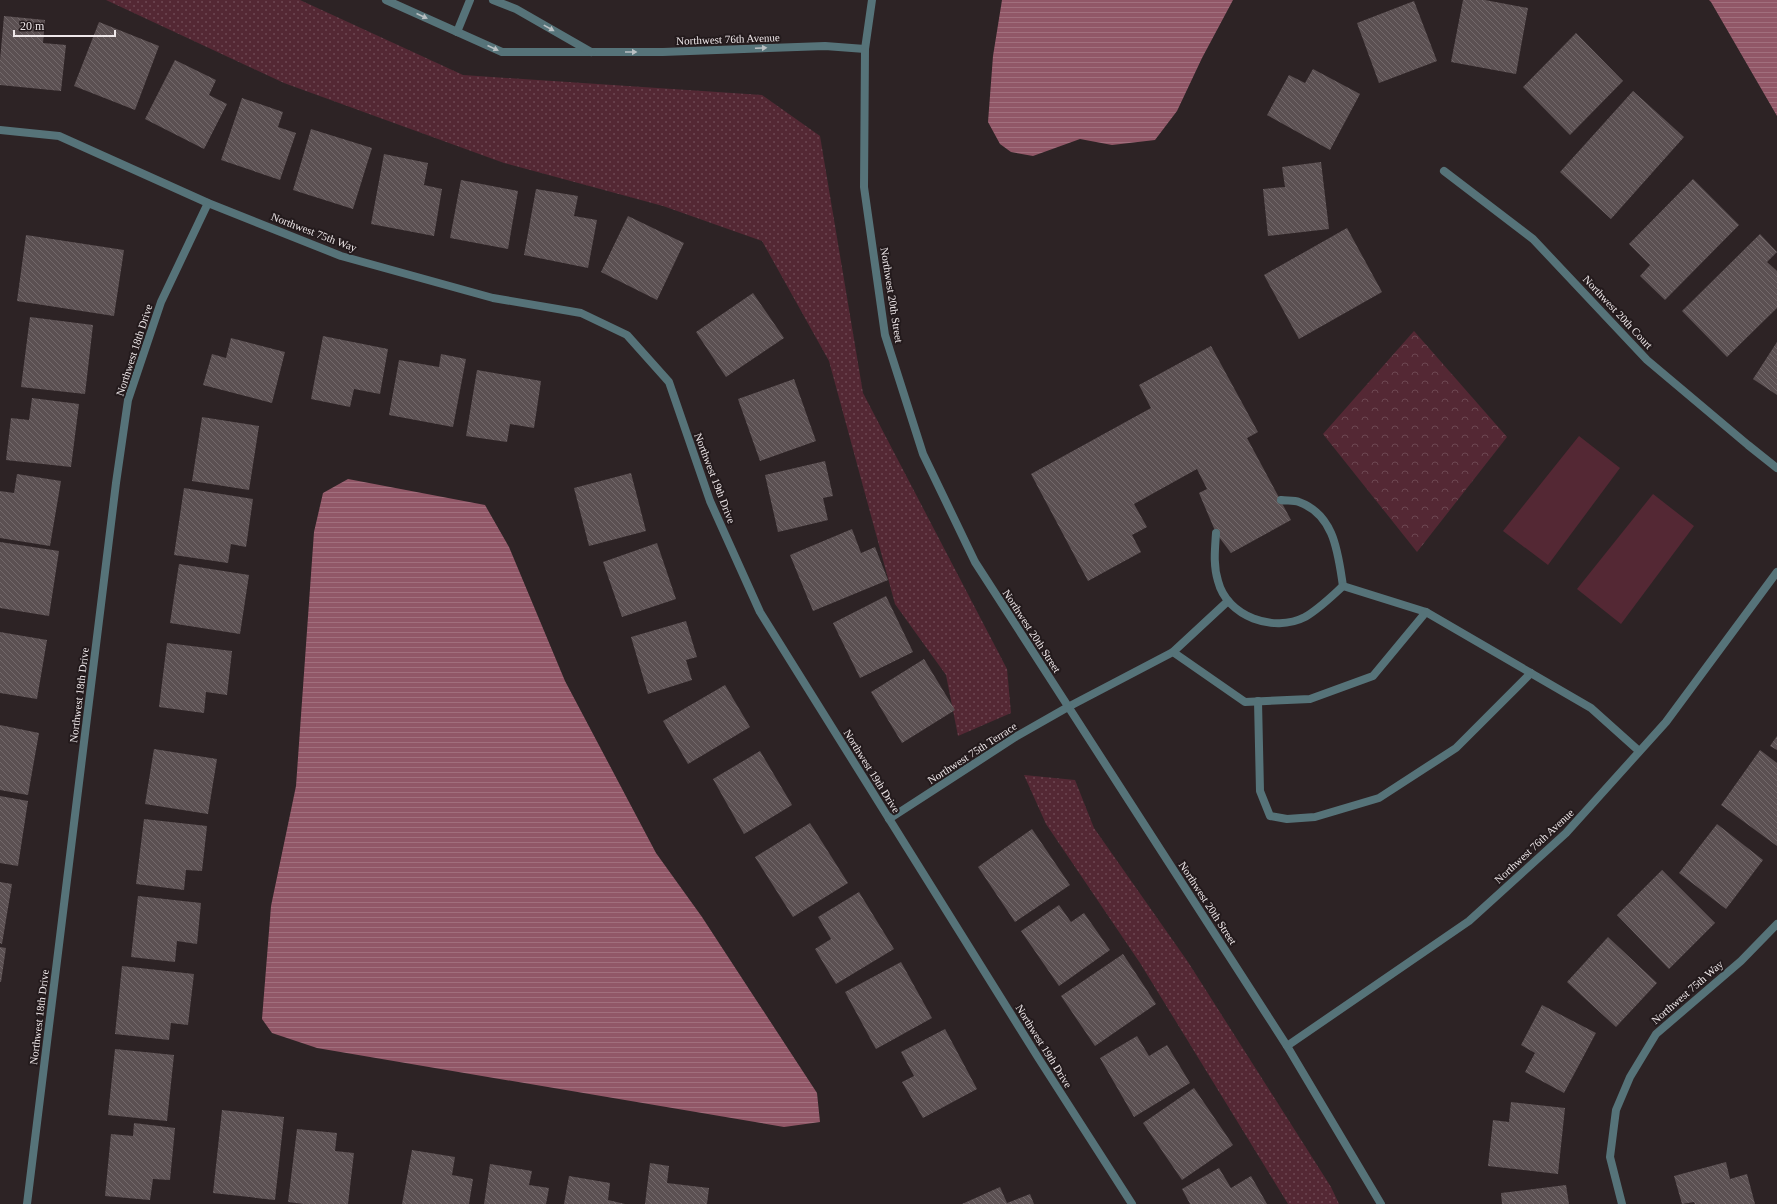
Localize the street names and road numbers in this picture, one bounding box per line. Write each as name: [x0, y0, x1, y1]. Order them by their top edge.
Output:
street label: Northwest 76th Avenue: [676, 31, 780, 47]
street label: Northwest 75th Way: [270, 210, 359, 254]
street label: Northwest 20th Street: [879, 246, 905, 344]
street label: Northwest 20th Court: [1581, 273, 1655, 351]
street label: Northwest 18th Drive: [113, 302, 155, 397]
street label: Northwest 19th Drive: [692, 431, 738, 525]
street label: Northwest 20th Street: [1001, 587, 1063, 675]
street label: Northwest 18th Drive: [67, 647, 91, 743]
street label: Northwest 75th Terrace: [925, 720, 1019, 786]
street label: Northwest 19th Drive: [841, 727, 903, 815]
street label: Northwest 76th Avenue: [1492, 806, 1576, 886]
street label: Northwest 20th Street: [1177, 859, 1239, 947]
street label: Northwest 75th Way: [1649, 957, 1725, 1026]
street label: Northwest 18th Drive: [27, 969, 51, 1065]
street label: Northwest 19th Drive: [1013, 1002, 1075, 1090]

